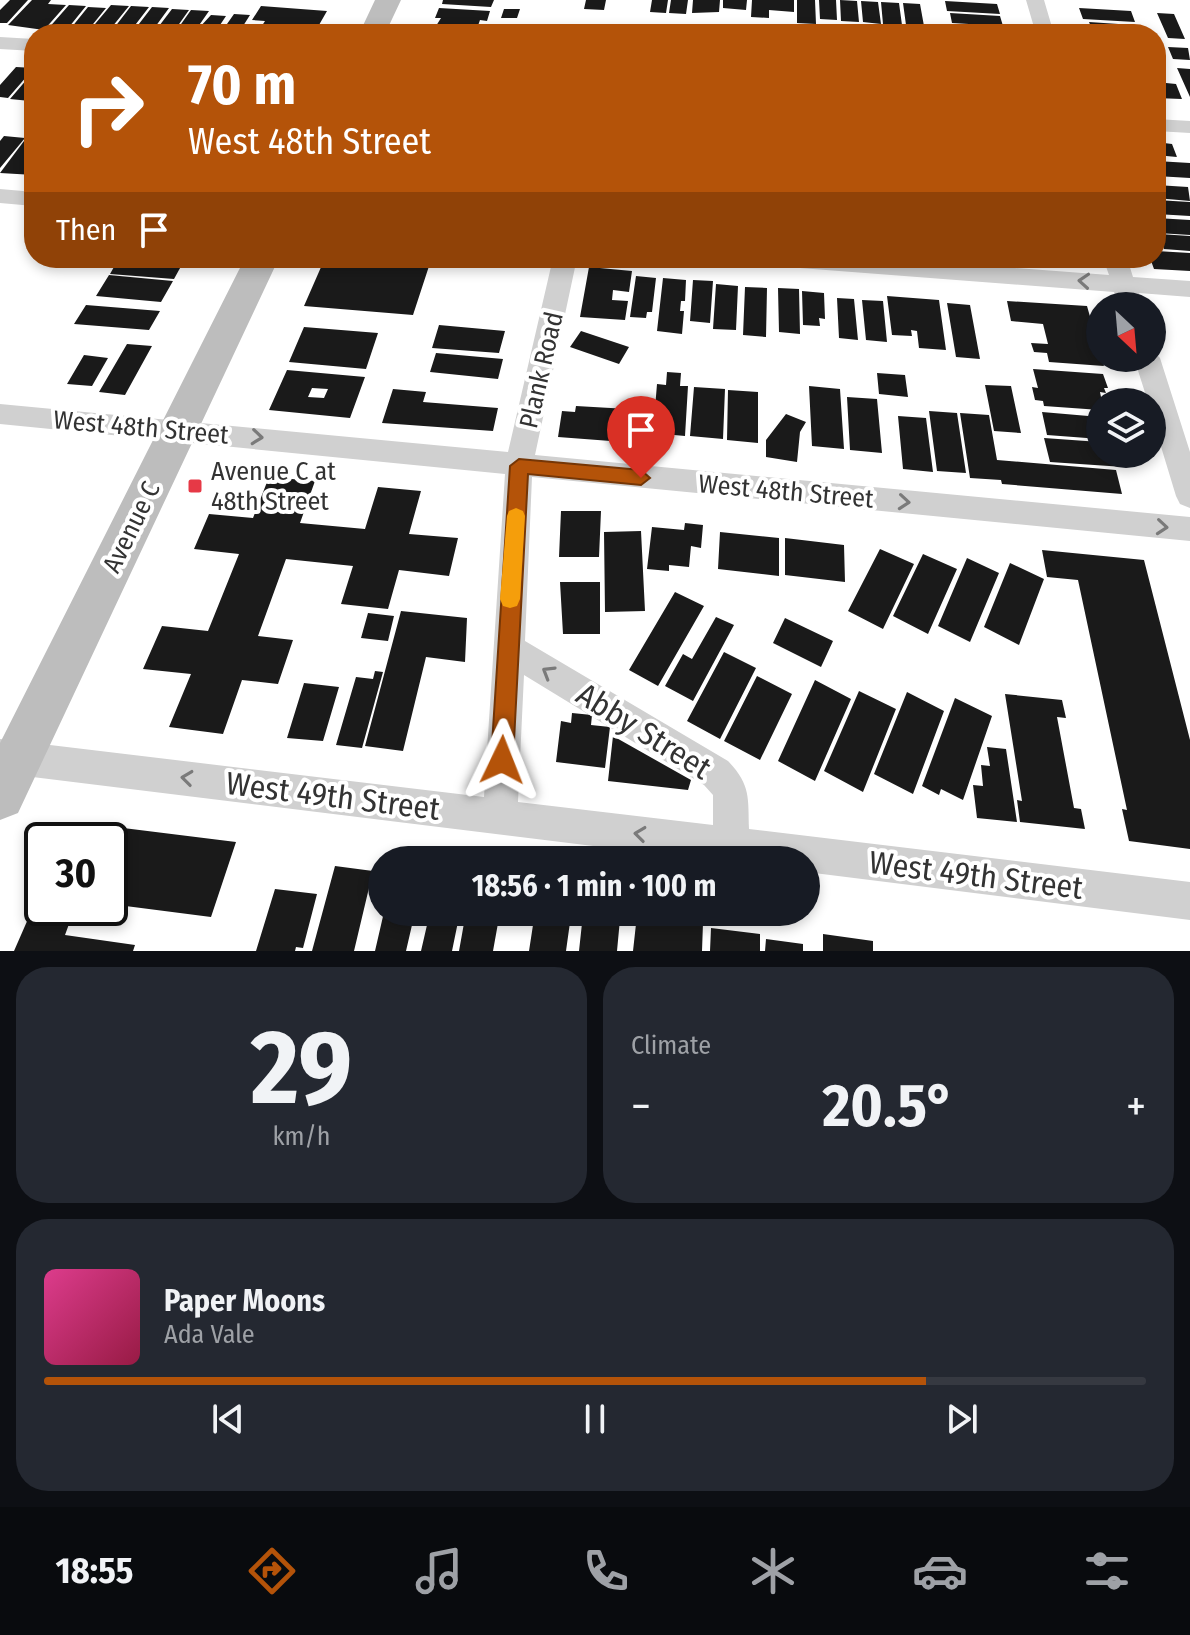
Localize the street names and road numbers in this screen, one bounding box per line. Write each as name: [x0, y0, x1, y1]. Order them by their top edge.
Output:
street label: Plank Road: [513, 309, 570, 431]
street label: West 48th Street: [52, 404, 230, 451]
street label: West 48th Street: [697, 468, 875, 515]
street label: Avenue C: [96, 477, 167, 578]
street label: Abby Street: [570, 675, 719, 787]
street label: West 49th Street: [224, 764, 443, 828]
street label: West 49th Street: [867, 843, 1086, 907]

